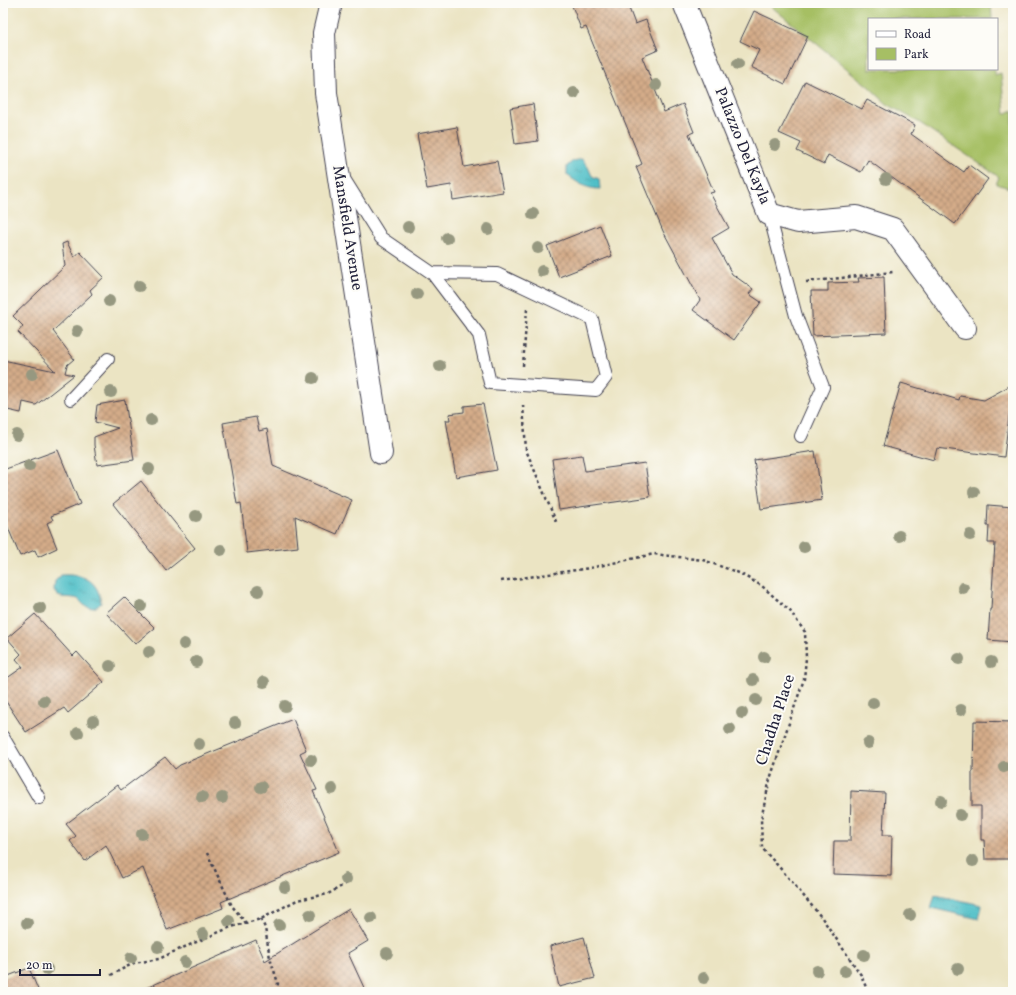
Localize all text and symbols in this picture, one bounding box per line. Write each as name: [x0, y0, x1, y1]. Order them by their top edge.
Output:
legend: [868, 18, 998, 70]
text: Road: [904, 27, 931, 43]
text: Park: [904, 47, 929, 63]
street label: Palazzo Del Kayla: [708, 84, 776, 208]
street label: Mansfield Avenue: [326, 164, 368, 292]
street label: Chadha Place: [751, 672, 801, 768]
scale bar: [20, 951, 100, 977]
text: 20 m: [26, 958, 53, 974]

